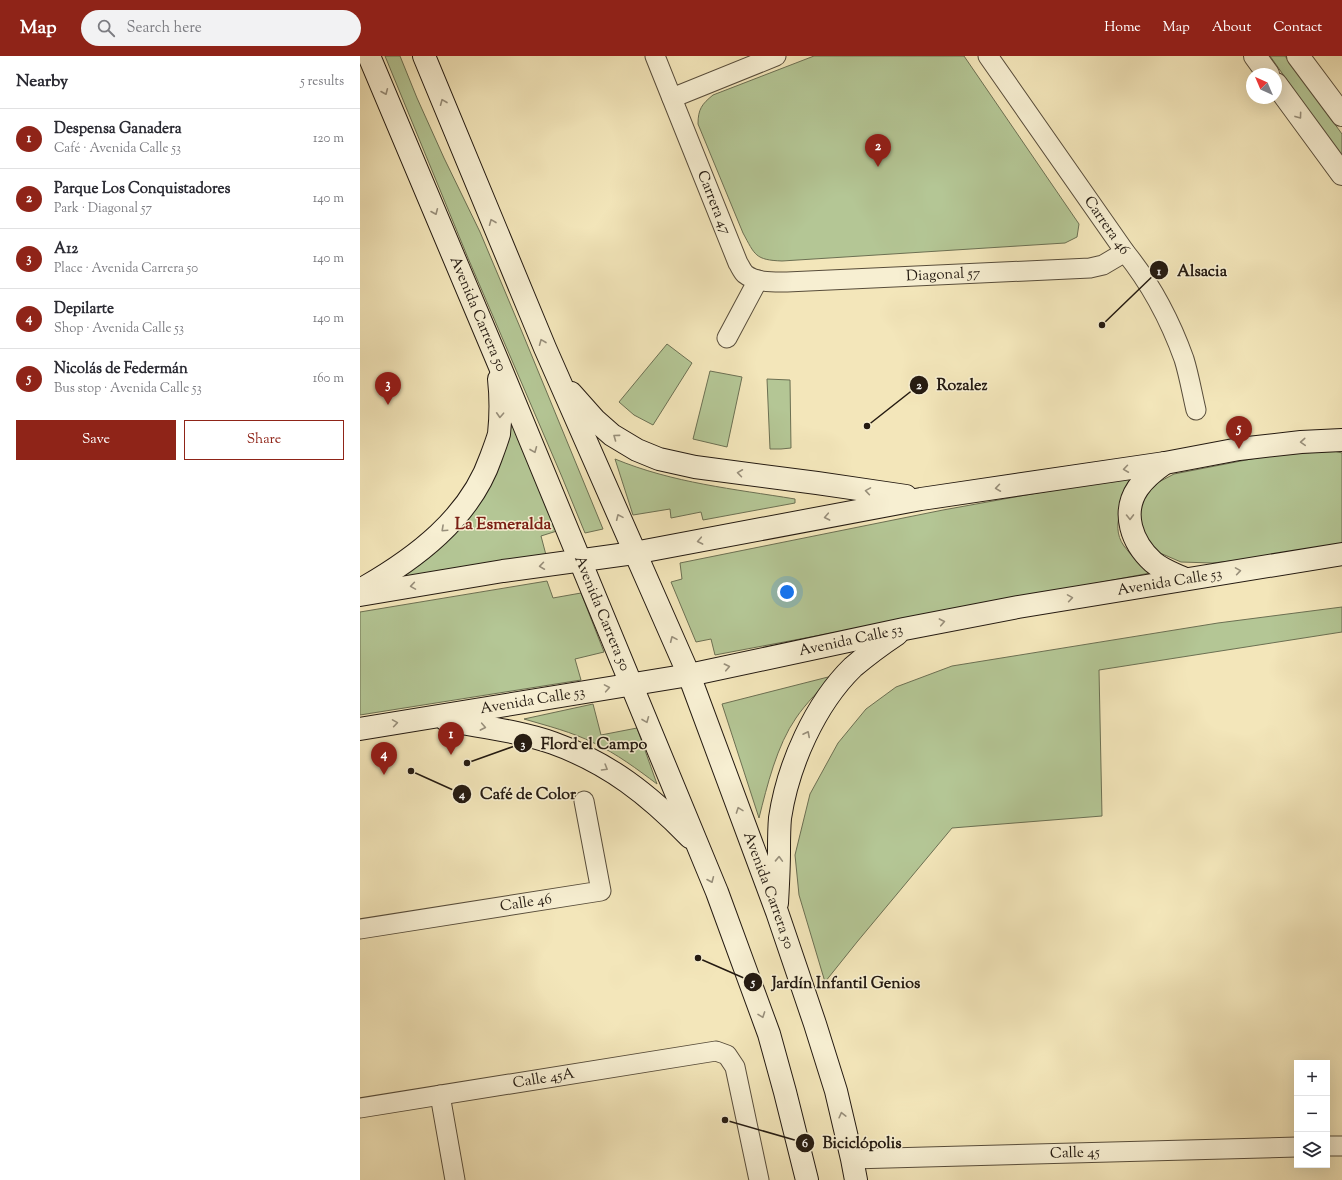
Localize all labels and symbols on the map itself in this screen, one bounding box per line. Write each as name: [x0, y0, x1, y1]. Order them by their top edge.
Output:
north arrow: [1246, 68, 1282, 104]
one-way arrow: [380, 88, 388, 95]
one-way arrow: [440, 98, 448, 106]
one-way arrow: [1294, 111, 1301, 118]
pin: 2: [865, 134, 891, 167]
street label: Carrera 47: [691, 167, 736, 238]
street label: Carrera 46: [1079, 192, 1135, 259]
one-way arrow: [430, 207, 438, 215]
one-way arrow: [489, 218, 497, 225]
street label: Avenida Carrera 50: [444, 253, 511, 375]
callout: Alsacia: [1149, 256, 1235, 284]
text: Alsacia: [1177, 261, 1228, 284]
street label: Diagonal 57: [906, 263, 981, 287]
text: 1: [1156, 263, 1162, 281]
one-way arrow: [539, 339, 547, 347]
callout: Rozalez: [909, 371, 996, 399]
pin: 3: [375, 372, 401, 405]
text: Rozalez: [936, 375, 988, 398]
text: 2: [916, 377, 922, 395]
one-way arrow: [496, 412, 505, 418]
pin: 5: [1226, 416, 1252, 449]
one-way arrow: [614, 435, 621, 442]
one-way arrow: [1300, 438, 1306, 447]
one-way arrow: [530, 446, 538, 453]
one-way arrow: [1123, 464, 1129, 473]
one-way arrow: [737, 469, 743, 478]
one-way arrow: [995, 483, 1001, 492]
one-way arrow: [865, 487, 871, 495]
one-way arrow: [824, 512, 831, 520]
district label: La Esmeralda: [455, 513, 552, 537]
one-way arrow: [1126, 513, 1135, 520]
one-way arrow: [616, 514, 624, 521]
one-way arrow: [441, 524, 449, 531]
one-way arrow: [697, 536, 703, 544]
street label: Avenida Carrera 50: [569, 552, 635, 674]
one-way arrow: [539, 561, 545, 570]
street label: Avenida Calle 53: [1116, 563, 1224, 601]
one-way arrow: [1235, 567, 1241, 576]
one-way arrow: [410, 581, 416, 590]
your location: [777, 582, 797, 602]
one-way arrow: [1067, 595, 1073, 603]
one-way arrow: [939, 618, 945, 626]
street label: Avenida Calle 53: [797, 619, 905, 662]
one-way arrow: [670, 636, 678, 644]
one-way arrow: [724, 663, 730, 671]
street label: Avenida Calle 53: [479, 682, 587, 720]
one-way arrow: [604, 684, 610, 693]
one-way arrow: [642, 717, 650, 724]
one-way arrow: [392, 719, 398, 728]
pin: 1: [438, 722, 464, 755]
one-way arrow: [480, 722, 486, 731]
callout: Flord el Campo: [513, 729, 655, 757]
one-way arrow: [803, 730, 810, 738]
text: Flord el Campo: [541, 734, 647, 757]
text: 3: [521, 736, 526, 754]
pin: 4: [371, 742, 397, 775]
one-way arrow: [601, 763, 608, 771]
callout: Café de Color: [452, 780, 584, 808]
text: Café de Color: [480, 784, 577, 807]
text: 4: [458, 786, 465, 804]
one-way arrow: [735, 806, 744, 813]
street label: Avenida Carrera 50: [738, 829, 799, 952]
one-way arrow: [775, 856, 783, 862]
one-way arrow: [707, 877, 715, 884]
street label: Calle 46: [499, 888, 553, 917]
callout: Jardín Infantil Genios: [743, 968, 928, 996]
text: Jardín Infantil Genios: [770, 973, 920, 996]
text: 5: [750, 974, 756, 992]
one-way arrow: [757, 1011, 765, 1018]
street label: Calle 45A: [511, 1063, 576, 1094]
one-way arrow: [838, 1111, 846, 1118]
callout: Biciclópolis: [795, 1129, 910, 1157]
text: Biciclópolis: [822, 1133, 902, 1156]
text: 6: [802, 1135, 808, 1153]
street label: Calle 45: [1050, 1142, 1100, 1164]

